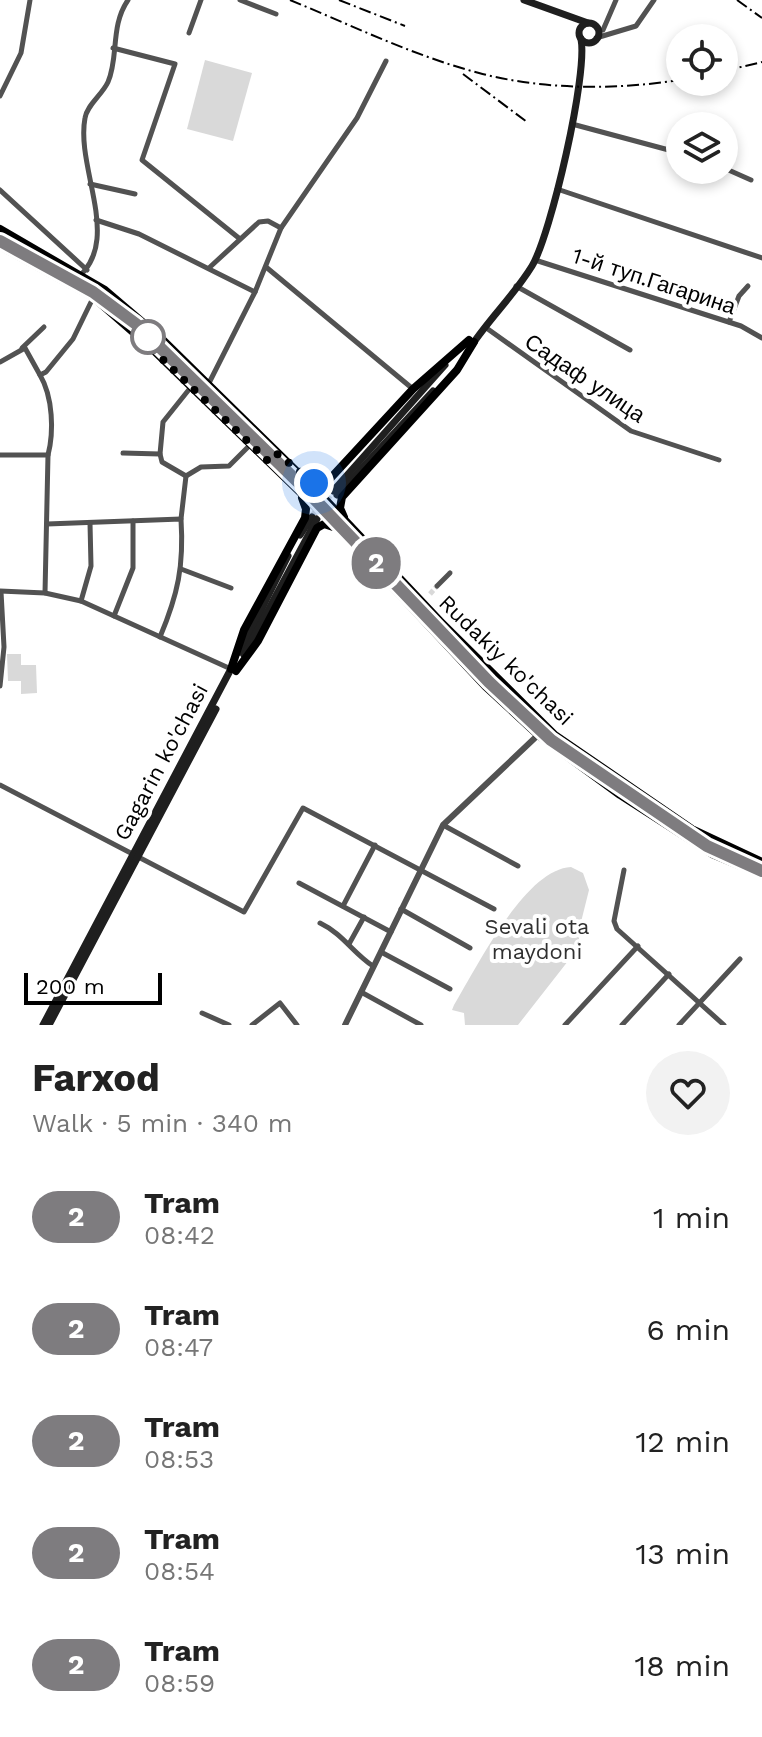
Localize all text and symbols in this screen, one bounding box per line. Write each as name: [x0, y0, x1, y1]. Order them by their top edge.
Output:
map controls: [666, 24, 738, 184]
button: locate: [666, 24, 738, 96]
button: layers: [666, 112, 738, 184]
street label: 1-й туп.Гагарина: [569, 243, 740, 319]
unlabelled marker: [131, 320, 165, 354]
street label: Садаф улица: [520, 329, 650, 428]
your location: [294, 463, 334, 503]
line badge: 2: [350, 537, 402, 589]
text: 2: [368, 546, 384, 579]
street label: Rudakiy ko'chasi: [434, 590, 578, 730]
street label: Gagarin ko'chasi: [109, 679, 213, 845]
park label: Sevali ota maydoni: [485, 914, 589, 964]
scale bar: [24, 969, 162, 1005]
text: 200 m: [36, 974, 105, 999]
button: heart: [646, 1051, 730, 1135]
text: Farxod: [32, 1056, 160, 1100]
text: Walk · 5 min · 340 m: [32, 1108, 293, 1138]
text: Tram: [144, 1185, 220, 1220]
text: 2: [68, 1200, 84, 1233]
text: 1 min: [653, 1200, 730, 1235]
text: 08:42: [144, 1220, 215, 1250]
text: Tram: [144, 1297, 220, 1332]
text: 2: [68, 1312, 84, 1345]
text: 6 min: [646, 1312, 730, 1347]
text: 08:47: [144, 1332, 213, 1362]
text: Tram: [144, 1409, 220, 1444]
text: 2: [68, 1424, 84, 1457]
text: 12 min: [635, 1424, 730, 1459]
text: 08:53: [144, 1444, 214, 1474]
text: Tram: [144, 1521, 220, 1556]
text: 2: [68, 1536, 84, 1569]
text: 13 min: [635, 1536, 730, 1571]
text: 08:54: [144, 1556, 215, 1586]
text: Tram: [144, 1633, 220, 1668]
text: 2: [68, 1648, 84, 1681]
text: 18 min: [634, 1648, 730, 1683]
text: 08:59: [144, 1668, 215, 1698]

